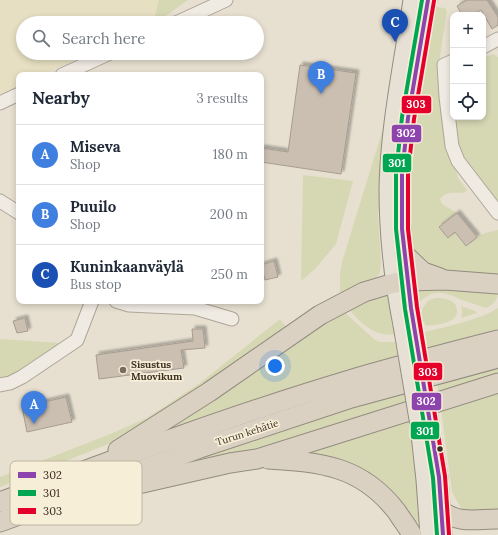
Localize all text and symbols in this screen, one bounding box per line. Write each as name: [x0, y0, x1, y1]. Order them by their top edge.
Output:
pin: C: [382, 9, 408, 42]
map controls: [450, 12, 486, 120]
button: +: [450, 12, 486, 48]
search box: [16, 16, 264, 60]
icon: search: [30, 27, 52, 49]
text: Search here: [62, 29, 145, 48]
button: −: [450, 48, 486, 84]
pin: B: [308, 61, 334, 94]
button: locate: [450, 84, 486, 120]
text: Nearby: [32, 87, 90, 109]
text: 3 results: [196, 90, 248, 107]
line badge: 303: [401, 95, 432, 114]
text: 303: [406, 97, 426, 111]
line badge: 302: [391, 124, 422, 143]
text: 302: [396, 126, 416, 140]
text: Miseva: [70, 137, 121, 156]
text: A: [41, 146, 49, 163]
text: 180 m: [213, 146, 248, 163]
line badge: 301: [382, 153, 412, 173]
text: Shop: [70, 156, 101, 173]
text: 301: [388, 156, 406, 170]
text: Puuilo: [70, 197, 116, 216]
text: B: [41, 206, 49, 223]
text: 200 m: [210, 206, 248, 223]
text: Shop: [70, 216, 101, 233]
text: Kuninkaanväylä: [70, 257, 184, 276]
text: C: [41, 266, 49, 283]
text: 250 m: [211, 266, 248, 283]
text: Bus stop: [70, 276, 122, 293]
your location: [265, 356, 285, 376]
place label: Sisustus Muovikum: [131, 358, 183, 383]
line badge: 303: [413, 362, 443, 381]
marker: Sisustus Muovikum: [118, 365, 128, 375]
text: 303: [418, 365, 438, 379]
pin: A: [21, 391, 47, 424]
line badge: 302: [411, 392, 442, 411]
text: 302: [416, 394, 436, 408]
street label: Turun kehätie: [214, 416, 281, 449]
line badge: 301: [410, 421, 440, 440]
text: 301: [416, 424, 434, 438]
unlabelled marker: [435, 444, 445, 454]
legend: [10, 461, 142, 525]
text: 302: [43, 468, 62, 482]
text: 301: [43, 486, 60, 500]
text: 303: [43, 504, 62, 518]

